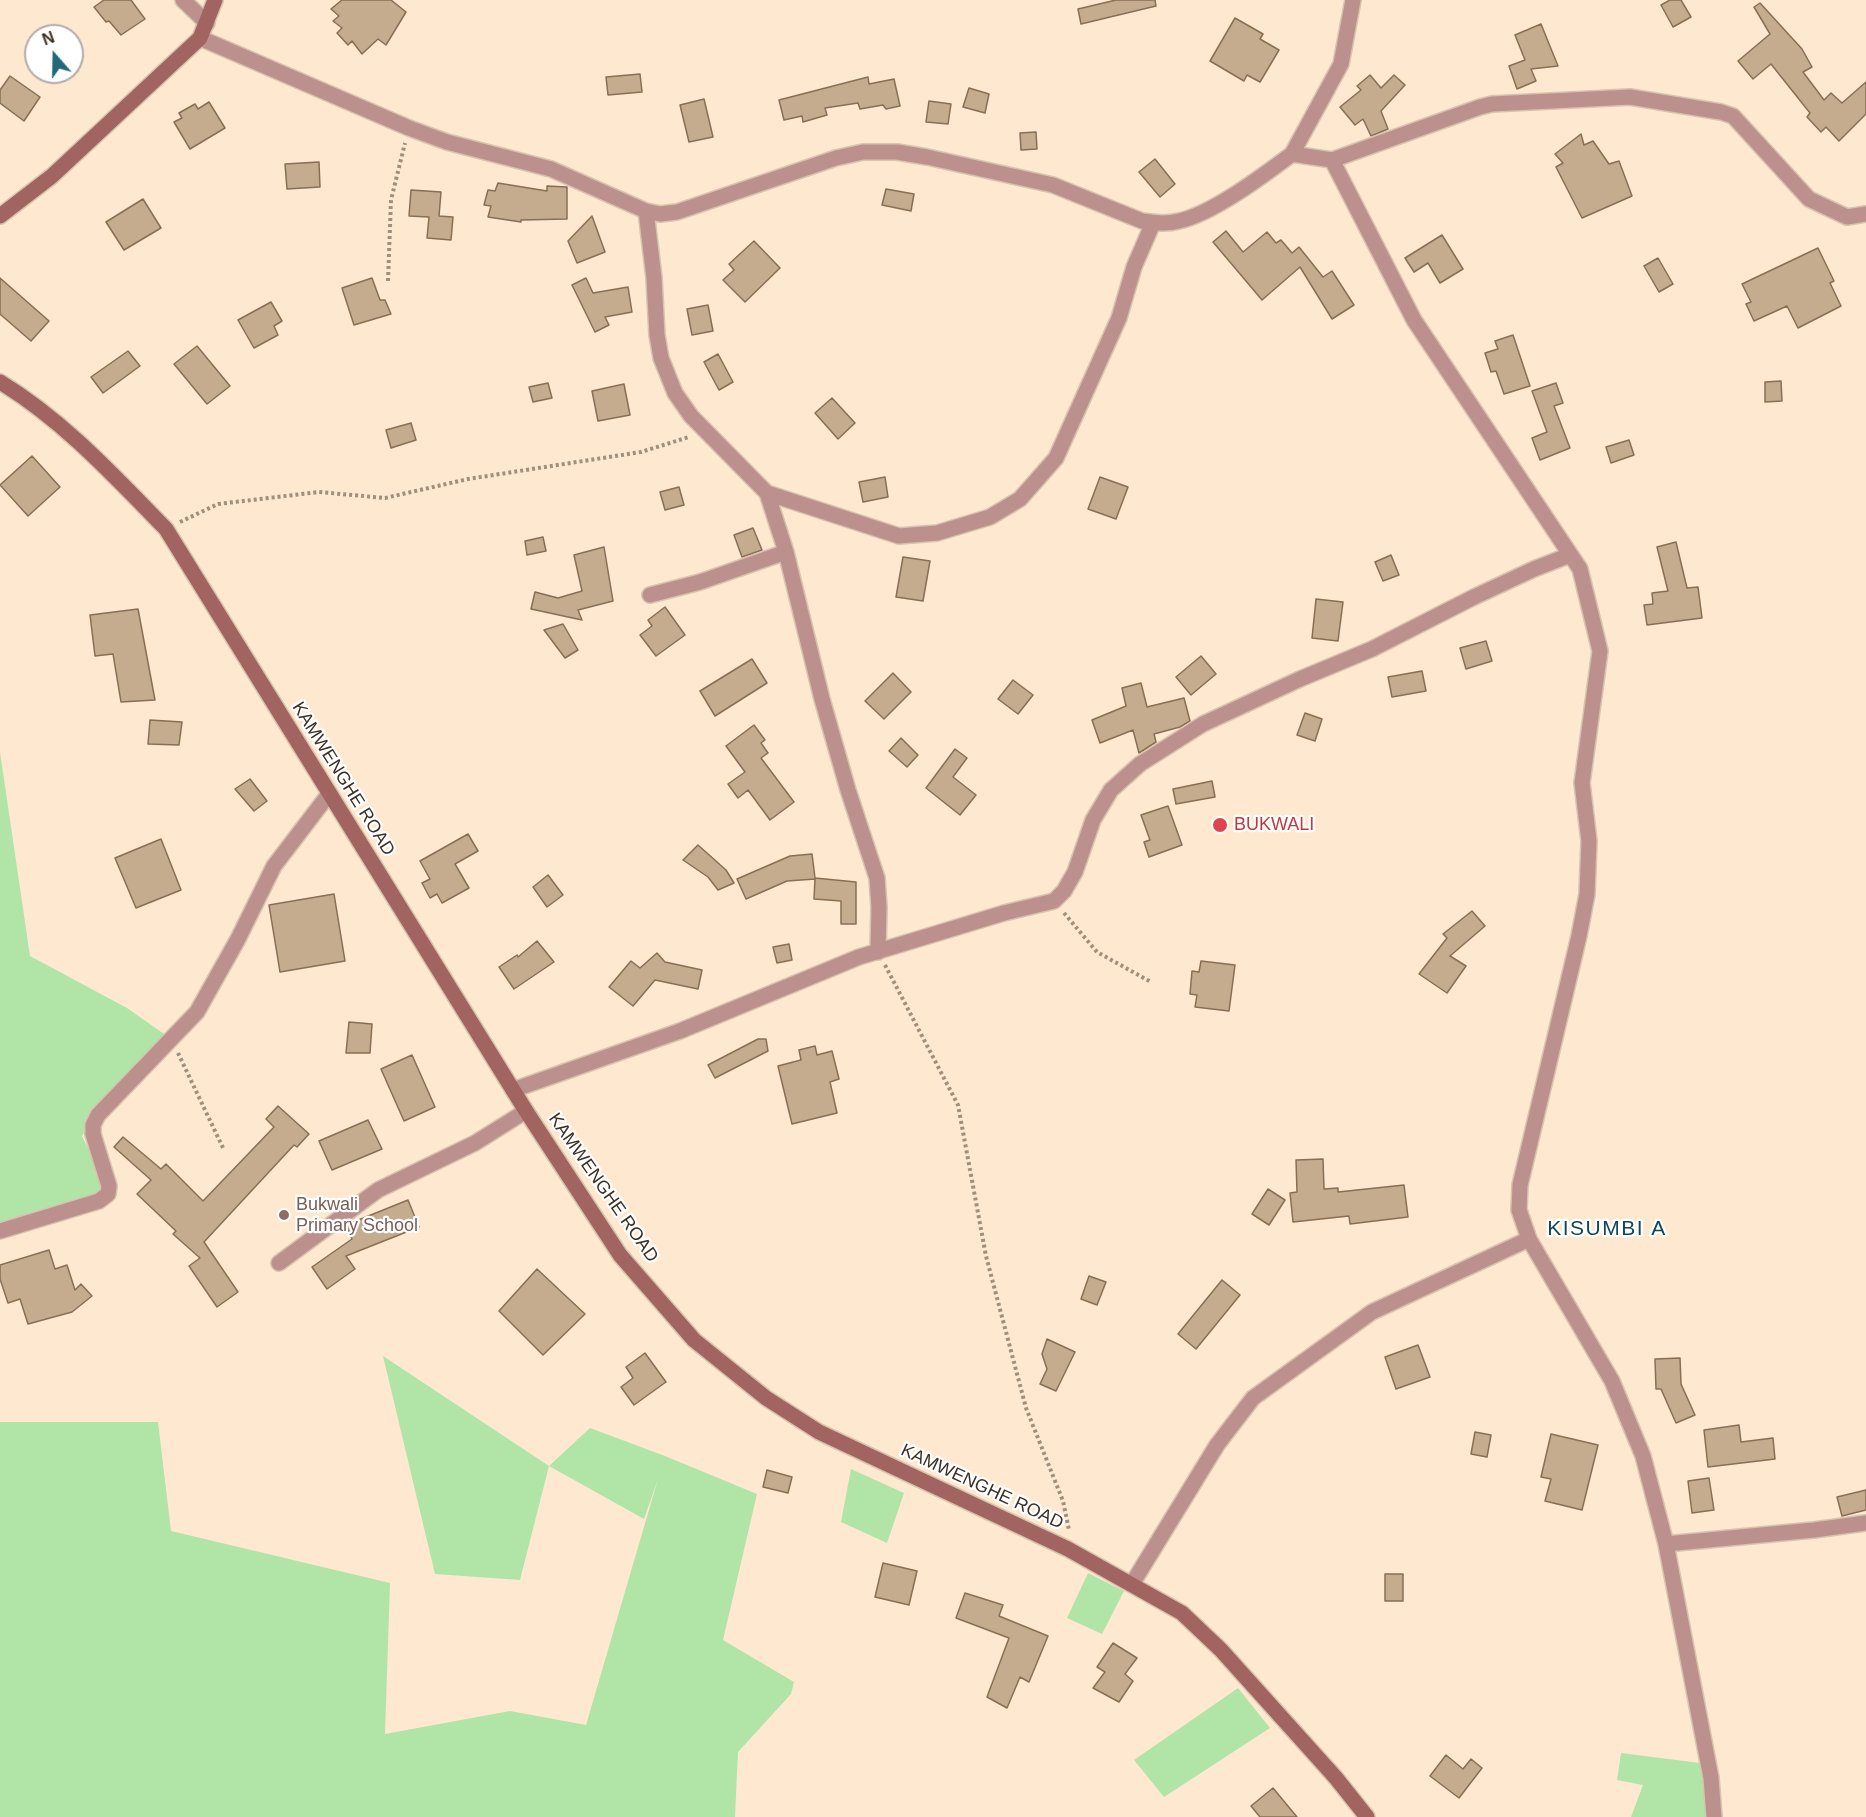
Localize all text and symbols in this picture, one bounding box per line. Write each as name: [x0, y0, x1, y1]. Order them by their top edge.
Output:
north arrow: [24, 24, 84, 84]
text: N: [40, 29, 57, 48]
street label: KAMWENGHE ROAD: [287, 698, 399, 860]
place label: BUKWALI: [1234, 814, 1314, 836]
marker: BUKWALI: [1211, 816, 1229, 834]
street label: KAMWENGHE ROAD: [543, 1109, 663, 1267]
place label: Bukwali Primary School: [296, 1194, 418, 1236]
marker: Bukwali Primary School: [277, 1208, 291, 1222]
district label: KISUMBI A: [1547, 1216, 1667, 1242]
street label: KAMWENGHE ROAD: [897, 1440, 1067, 1534]

